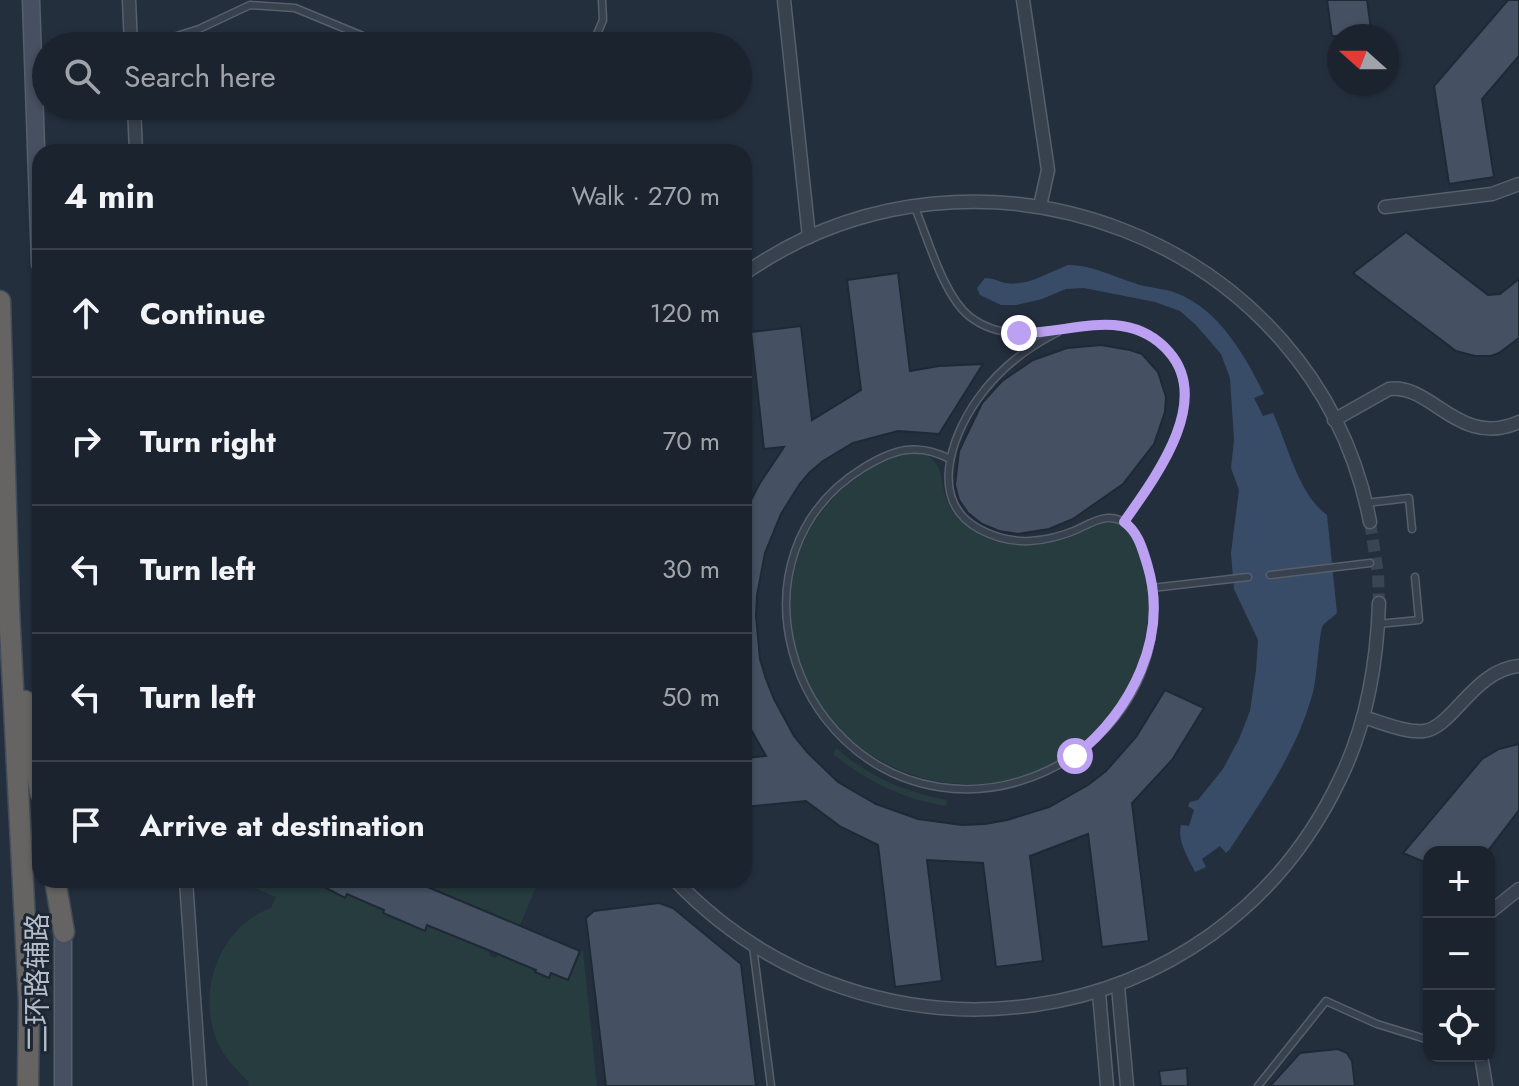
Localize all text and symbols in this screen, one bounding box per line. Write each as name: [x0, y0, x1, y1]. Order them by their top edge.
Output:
north arrow: [1327, 24, 1399, 96]
search box: [32, 32, 752, 120]
icon: search: [60, 54, 104, 98]
text: Search here: [124, 55, 276, 98]
text: 4 min: [64, 172, 155, 221]
text: Walk · 270 m: [571, 177, 720, 215]
icon: ahead: [64, 291, 108, 335]
text: Continue: [140, 292, 266, 335]
text: 120 m: [650, 294, 720, 332]
route end: [1001, 315, 1037, 351]
icon: right: [64, 419, 108, 463]
text: Turn right: [140, 420, 276, 463]
text: 70 m: [663, 422, 720, 460]
icon: left: [64, 547, 108, 591]
text: Turn left: [140, 548, 255, 591]
text: 30 m: [662, 550, 720, 588]
icon: left: [64, 675, 108, 719]
text: Turn left: [140, 676, 255, 719]
text: 50 m: [662, 678, 720, 716]
route start: [1057, 738, 1093, 774]
icon: arrive: [64, 803, 108, 847]
text: Arrive at destination: [140, 804, 425, 847]
map controls: [1423, 846, 1495, 1062]
button: +: [1423, 846, 1495, 918]
street label: 二环路辅路: [17, 913, 58, 1053]
button: −: [1423, 918, 1495, 990]
button: locate: [1423, 990, 1495, 1062]

